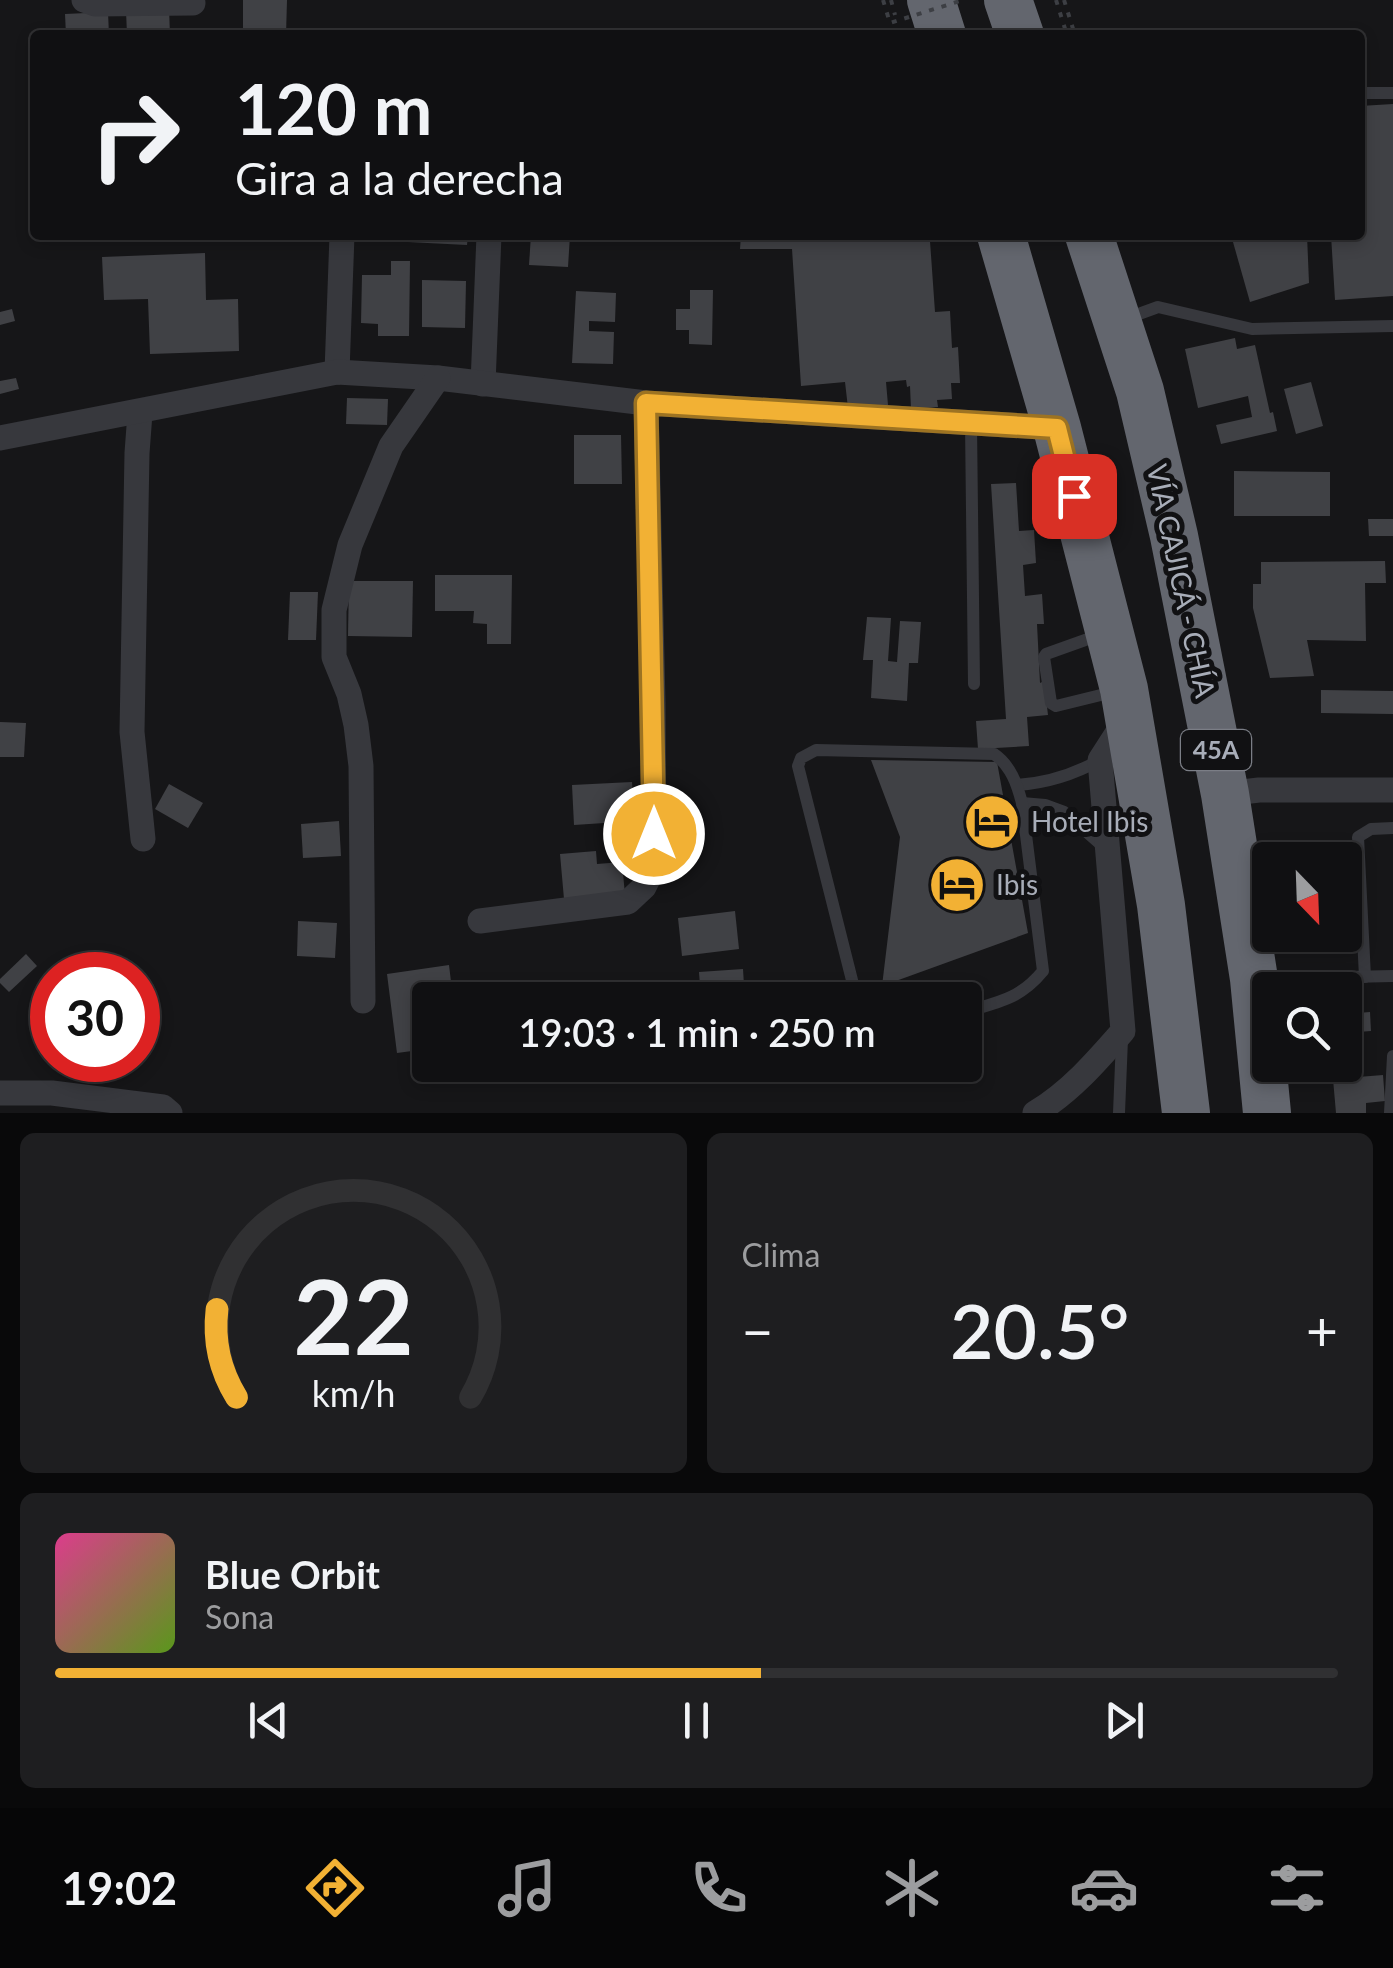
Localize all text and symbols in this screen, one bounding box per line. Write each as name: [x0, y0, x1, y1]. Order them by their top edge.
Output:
text: 120 m: [235, 66, 432, 150]
icon: right: [70, 70, 200, 200]
text: Gira a la derecha: [235, 151, 564, 205]
pin: [1032, 454, 1117, 539]
street label: VÍA CAJICÁ - CHÍA: [1141, 461, 1223, 701]
icon: arrive: [1047, 469, 1102, 524]
road number: 45A: [1181, 730, 1251, 770]
position arrow: [602, 782, 706, 886]
hotel icon: Hotel Ibis: [962, 792, 1022, 852]
place label: Hotel Ibis: [1031, 804, 1148, 838]
north arrow: [1252, 842, 1362, 952]
map controls: [1252, 842, 1362, 1082]
hotel icon: Ibis: [927, 855, 987, 915]
place label: Ibis: [996, 867, 1038, 901]
speed limit sign: 30: [30, 952, 160, 1082]
button: search: [1252, 972, 1362, 1082]
text: 19:03 · 1 min · 250 m: [519, 1009, 875, 1055]
text: Clima: [742, 1235, 820, 1274]
text: 22: [293, 1252, 414, 1377]
text: 20.5°: [950, 1285, 1129, 1375]
text: −: [742, 1297, 773, 1363]
text: +: [1306, 1297, 1338, 1363]
text: km/h: [311, 1372, 395, 1415]
text: Blue Orbit: [205, 1551, 380, 1597]
text: Sona: [205, 1597, 274, 1636]
icon: previous: [241, 1693, 296, 1748]
icon: pause: [669, 1693, 724, 1748]
icon: next: [1097, 1693, 1152, 1748]
icon: directions: [300, 1853, 370, 1923]
icon: music: [492, 1853, 562, 1923]
icon: phone: [684, 1853, 754, 1923]
icon: climate: [877, 1853, 947, 1923]
icon: car: [1069, 1853, 1139, 1923]
icon: filters: [1262, 1853, 1332, 1923]
text: 19:02: [61, 1861, 177, 1915]

